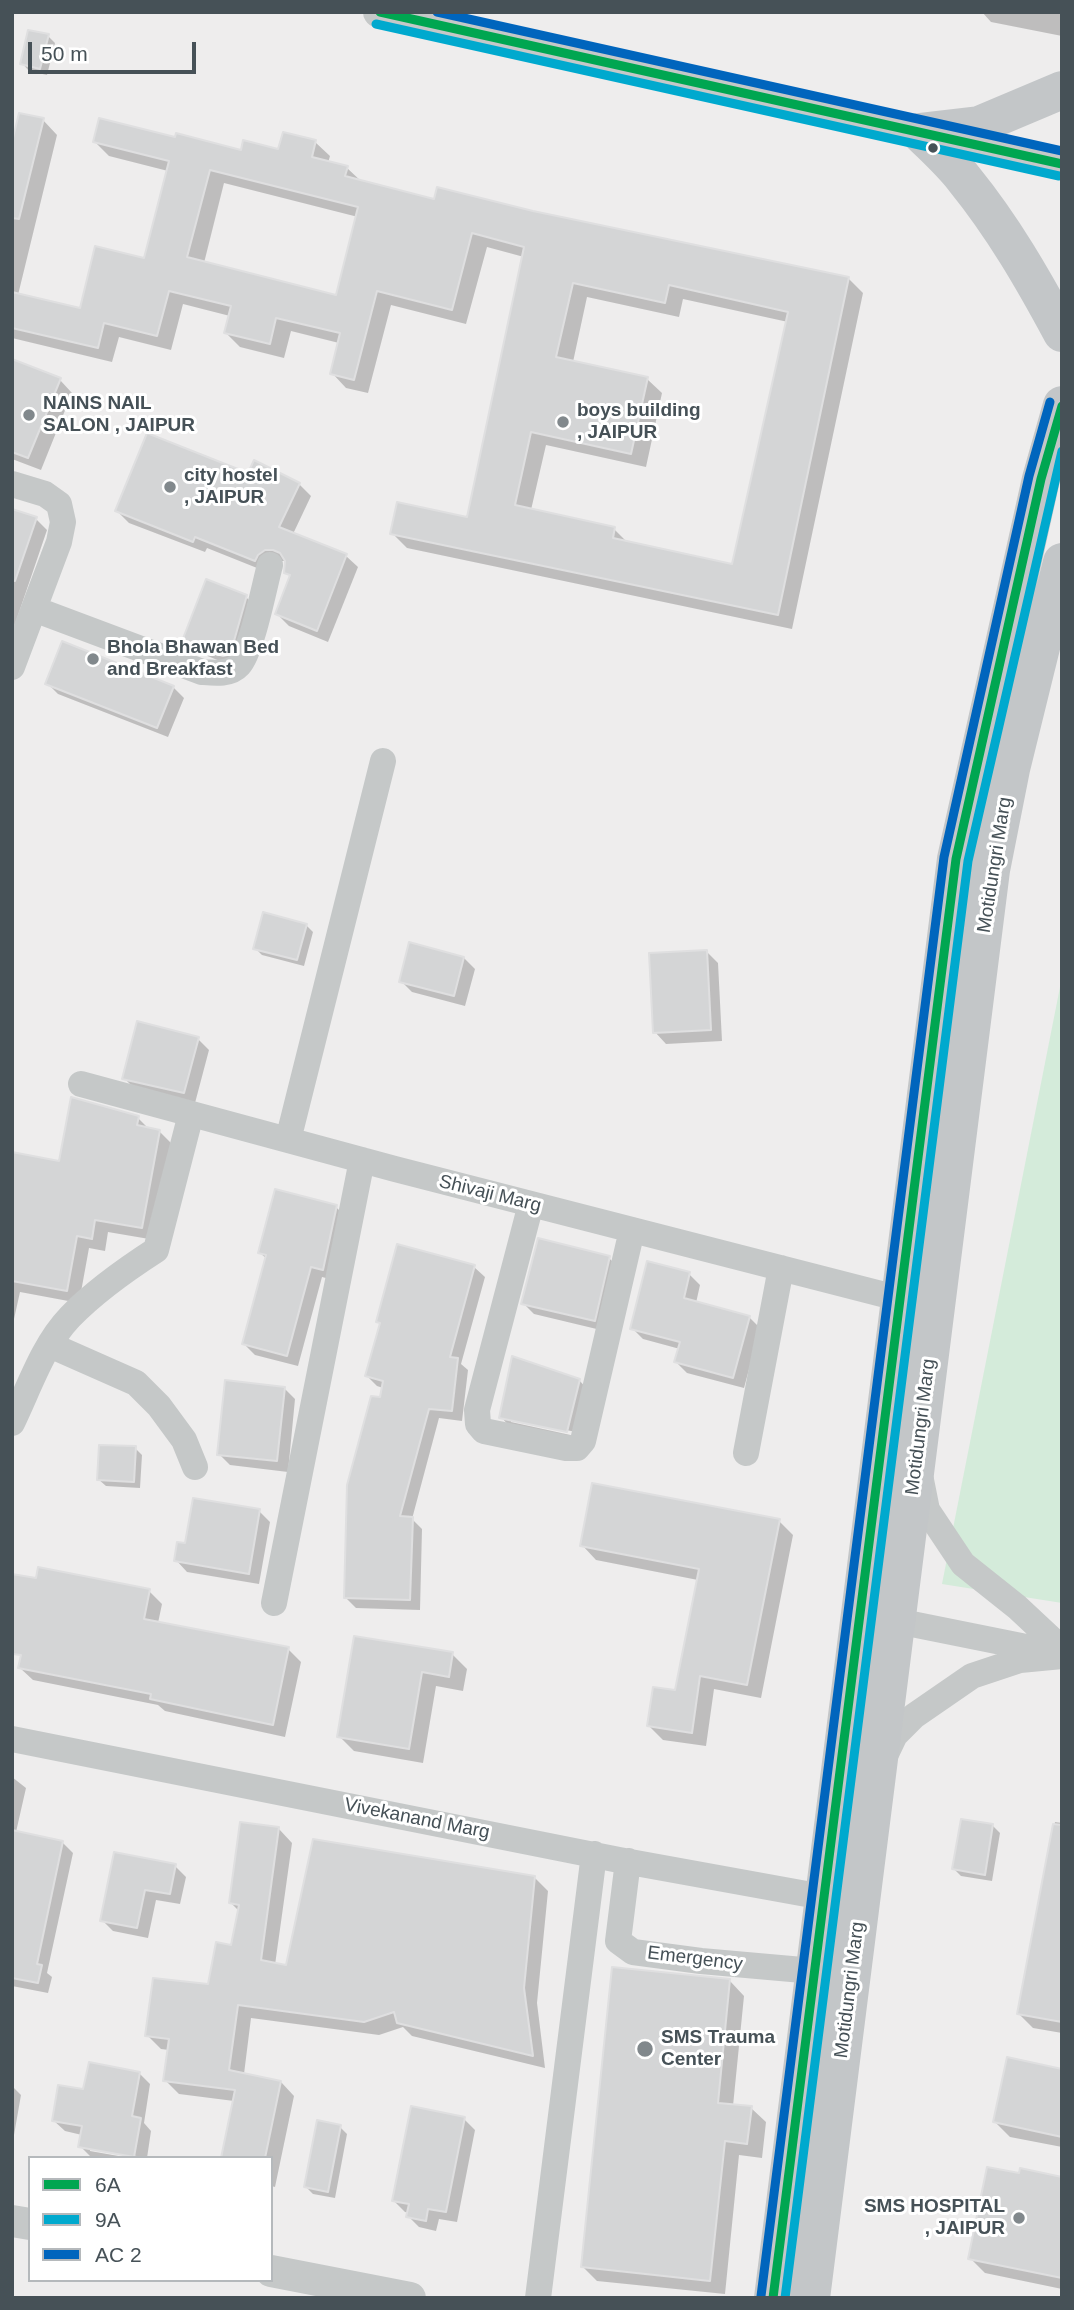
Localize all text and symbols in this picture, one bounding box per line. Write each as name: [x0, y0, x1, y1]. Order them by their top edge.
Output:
scale bar: [32, 28, 200, 72]
text: 50 m: [41, 42, 88, 65]
unlabelled marker: [926, 141, 940, 155]
place label: NAINS NAIL SALON , JAIPUR: [43, 393, 195, 437]
place label: boys building , JAIPUR: [577, 400, 700, 444]
marker: NAINS NAIL SALON , JAIPUR: [21, 407, 37, 423]
marker: boys building , JAIPUR: [555, 414, 571, 430]
place label: city hostel , JAIPUR: [184, 465, 278, 509]
marker: city hostel , JAIPUR: [162, 479, 178, 495]
place label: Bhola Bhawan Bed and Breakfast: [107, 637, 279, 681]
marker: Bhola Bhawan Bed and Breakfast: [85, 651, 101, 667]
street label: Motidungri Marg: [973, 795, 1017, 935]
street label: Shivaji Marg: [437, 1170, 543, 1218]
street label: Motidungri Marg: [901, 1357, 941, 1497]
street label: Vivekanand Marg: [342, 1794, 492, 1844]
street label: Motidungri Marg: [830, 1920, 870, 2060]
street label: Emergency: [646, 1942, 744, 1976]
place label: SMS Trauma Center: [661, 2027, 775, 2071]
marker: SMS Trauma Center: [635, 2039, 655, 2059]
legend: [28, 2156, 273, 2282]
text: 6A: [95, 2173, 121, 2196]
place label: SMS HOSPITAL , JAIPUR: [864, 2196, 1005, 2240]
text: 9A: [95, 2208, 121, 2231]
marker: SMS HOSPITAL , JAIPUR: [1011, 2210, 1027, 2226]
text: AC 2: [95, 2243, 142, 2266]

